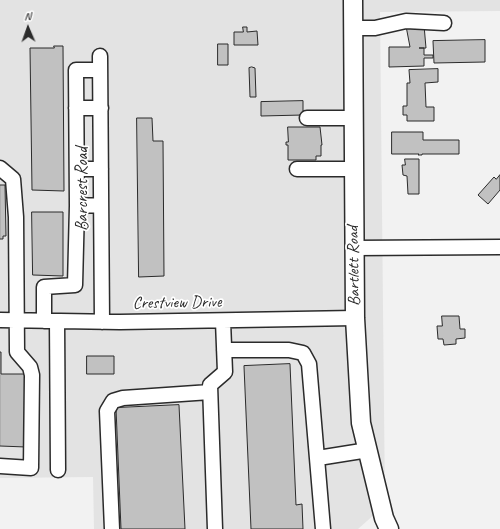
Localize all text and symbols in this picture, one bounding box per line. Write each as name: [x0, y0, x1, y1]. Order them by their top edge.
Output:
north arrow: [8, 8, 48, 48]
text: N: [24, 9, 31, 23]
street label: Barcrest Road: [73, 147, 93, 231]
street label: Bartlett Road: [343, 226, 365, 306]
street label: Crestview Drive: [132, 292, 222, 314]

